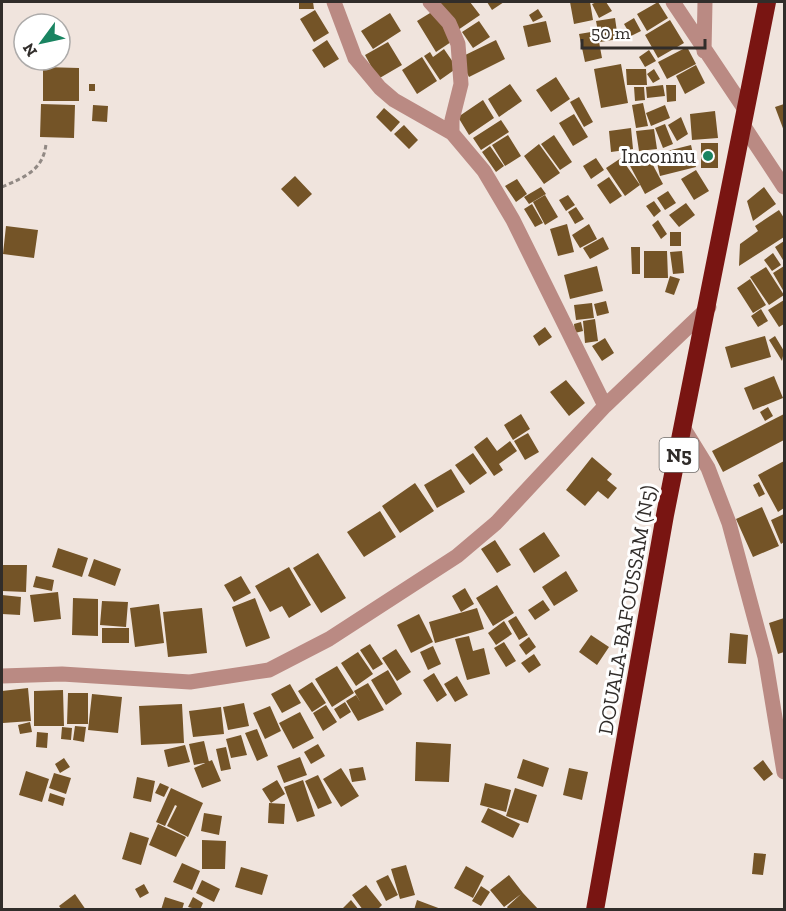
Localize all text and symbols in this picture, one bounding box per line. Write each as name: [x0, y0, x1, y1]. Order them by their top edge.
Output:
north arrow: [12, 12, 72, 72]
scale bar: [582, 12, 705, 50]
text: 50 m: [591, 22, 631, 44]
text: N: [19, 40, 41, 60]
place label: Inconnu: [621, 143, 696, 168]
marker: Inconnu: [701, 149, 715, 163]
road number: N5: [660, 438, 698, 472]
street label: DOUALA-BAFOUSSAM (N5): [592, 483, 661, 737]

